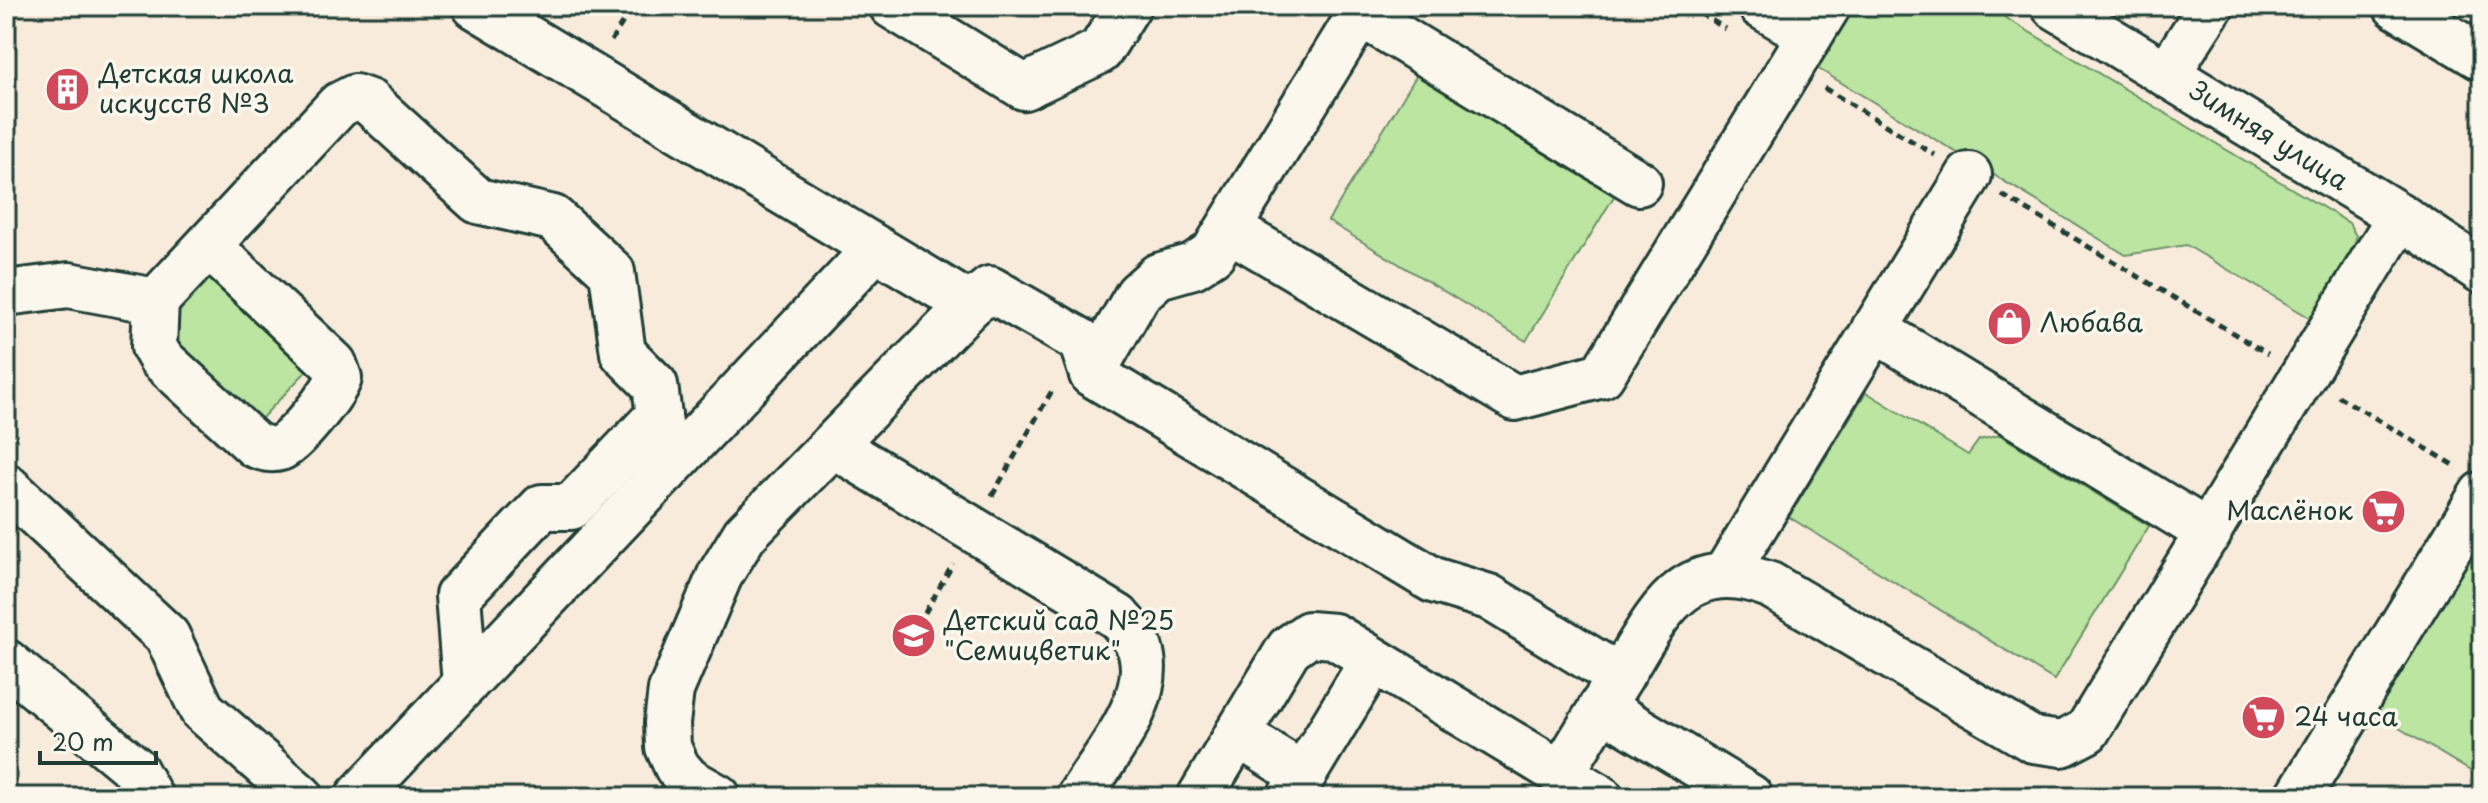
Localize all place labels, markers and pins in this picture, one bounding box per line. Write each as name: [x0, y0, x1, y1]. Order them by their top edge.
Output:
place label: Детская школа искусств №3: [98, 53, 294, 122]
building icon: Детская школа искусств №3: [44, 65, 92, 113]
shop icon: Любава: [1985, 299, 2033, 347]
place label: Любава: [2040, 302, 2143, 341]
supermarket icon: Маслёнок: [2360, 487, 2408, 535]
place label: Маслёнок: [2226, 490, 2354, 529]
place label: Детский сад №25 "Семицветик": [943, 600, 1174, 669]
school or university icon: Детский сад №25 "Семицветик": [889, 612, 937, 660]
supermarket icon: 24 часа: [2239, 693, 2287, 741]
place label: 24 часа: [2294, 696, 2398, 735]

